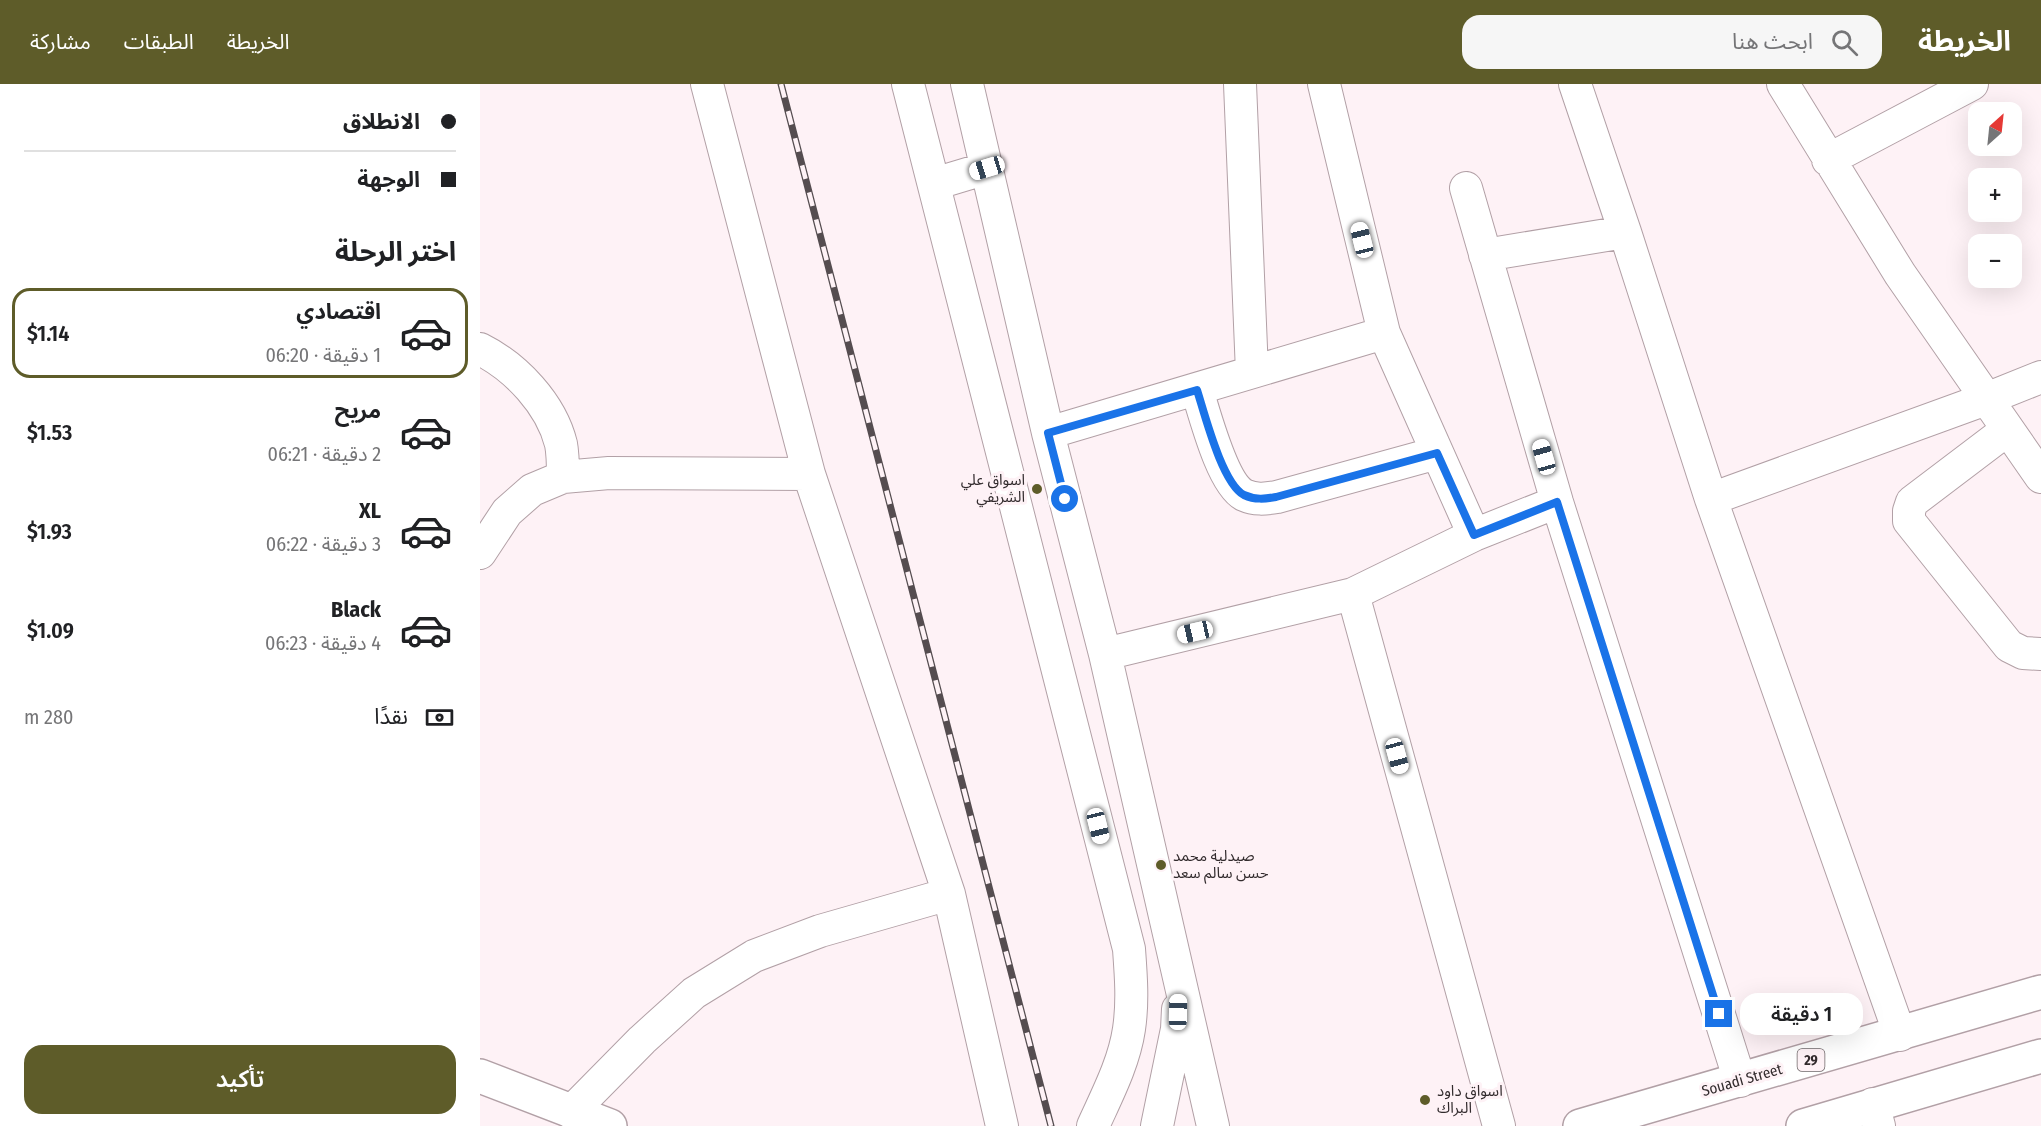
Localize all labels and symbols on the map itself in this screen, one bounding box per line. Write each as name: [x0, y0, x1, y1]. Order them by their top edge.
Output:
north arrow: [1968, 102, 2022, 156]
car: [967, 154, 1007, 182]
car: [1349, 220, 1375, 260]
car: [1530, 437, 1558, 477]
place label: اسواق علي الشريفي: [961, 471, 1025, 508]
marker: اسواق علي الشريفي: [1030, 482, 1044, 496]
route start: [1051, 485, 1078, 512]
car: [1175, 619, 1215, 645]
car: [1384, 736, 1410, 776]
car: [1085, 806, 1111, 846]
place label: صيدلية محمد حسن سالم سعد: [1173, 847, 1269, 884]
marker: صيدلية محمد حسن سالم سعد: [1154, 858, 1168, 872]
callout: 1 دقيقة: [1740, 993, 1863, 1035]
car: [1169, 994, 1187, 1030]
route end: [1705, 1000, 1732, 1027]
road number: 29: [1798, 1049, 1824, 1071]
street label: Souadi Street: [1700, 1060, 1784, 1100]
place label: اسواق داود البراك: [1437, 1082, 1503, 1117]
marker: اسواق داود البراك: [1418, 1093, 1432, 1107]

